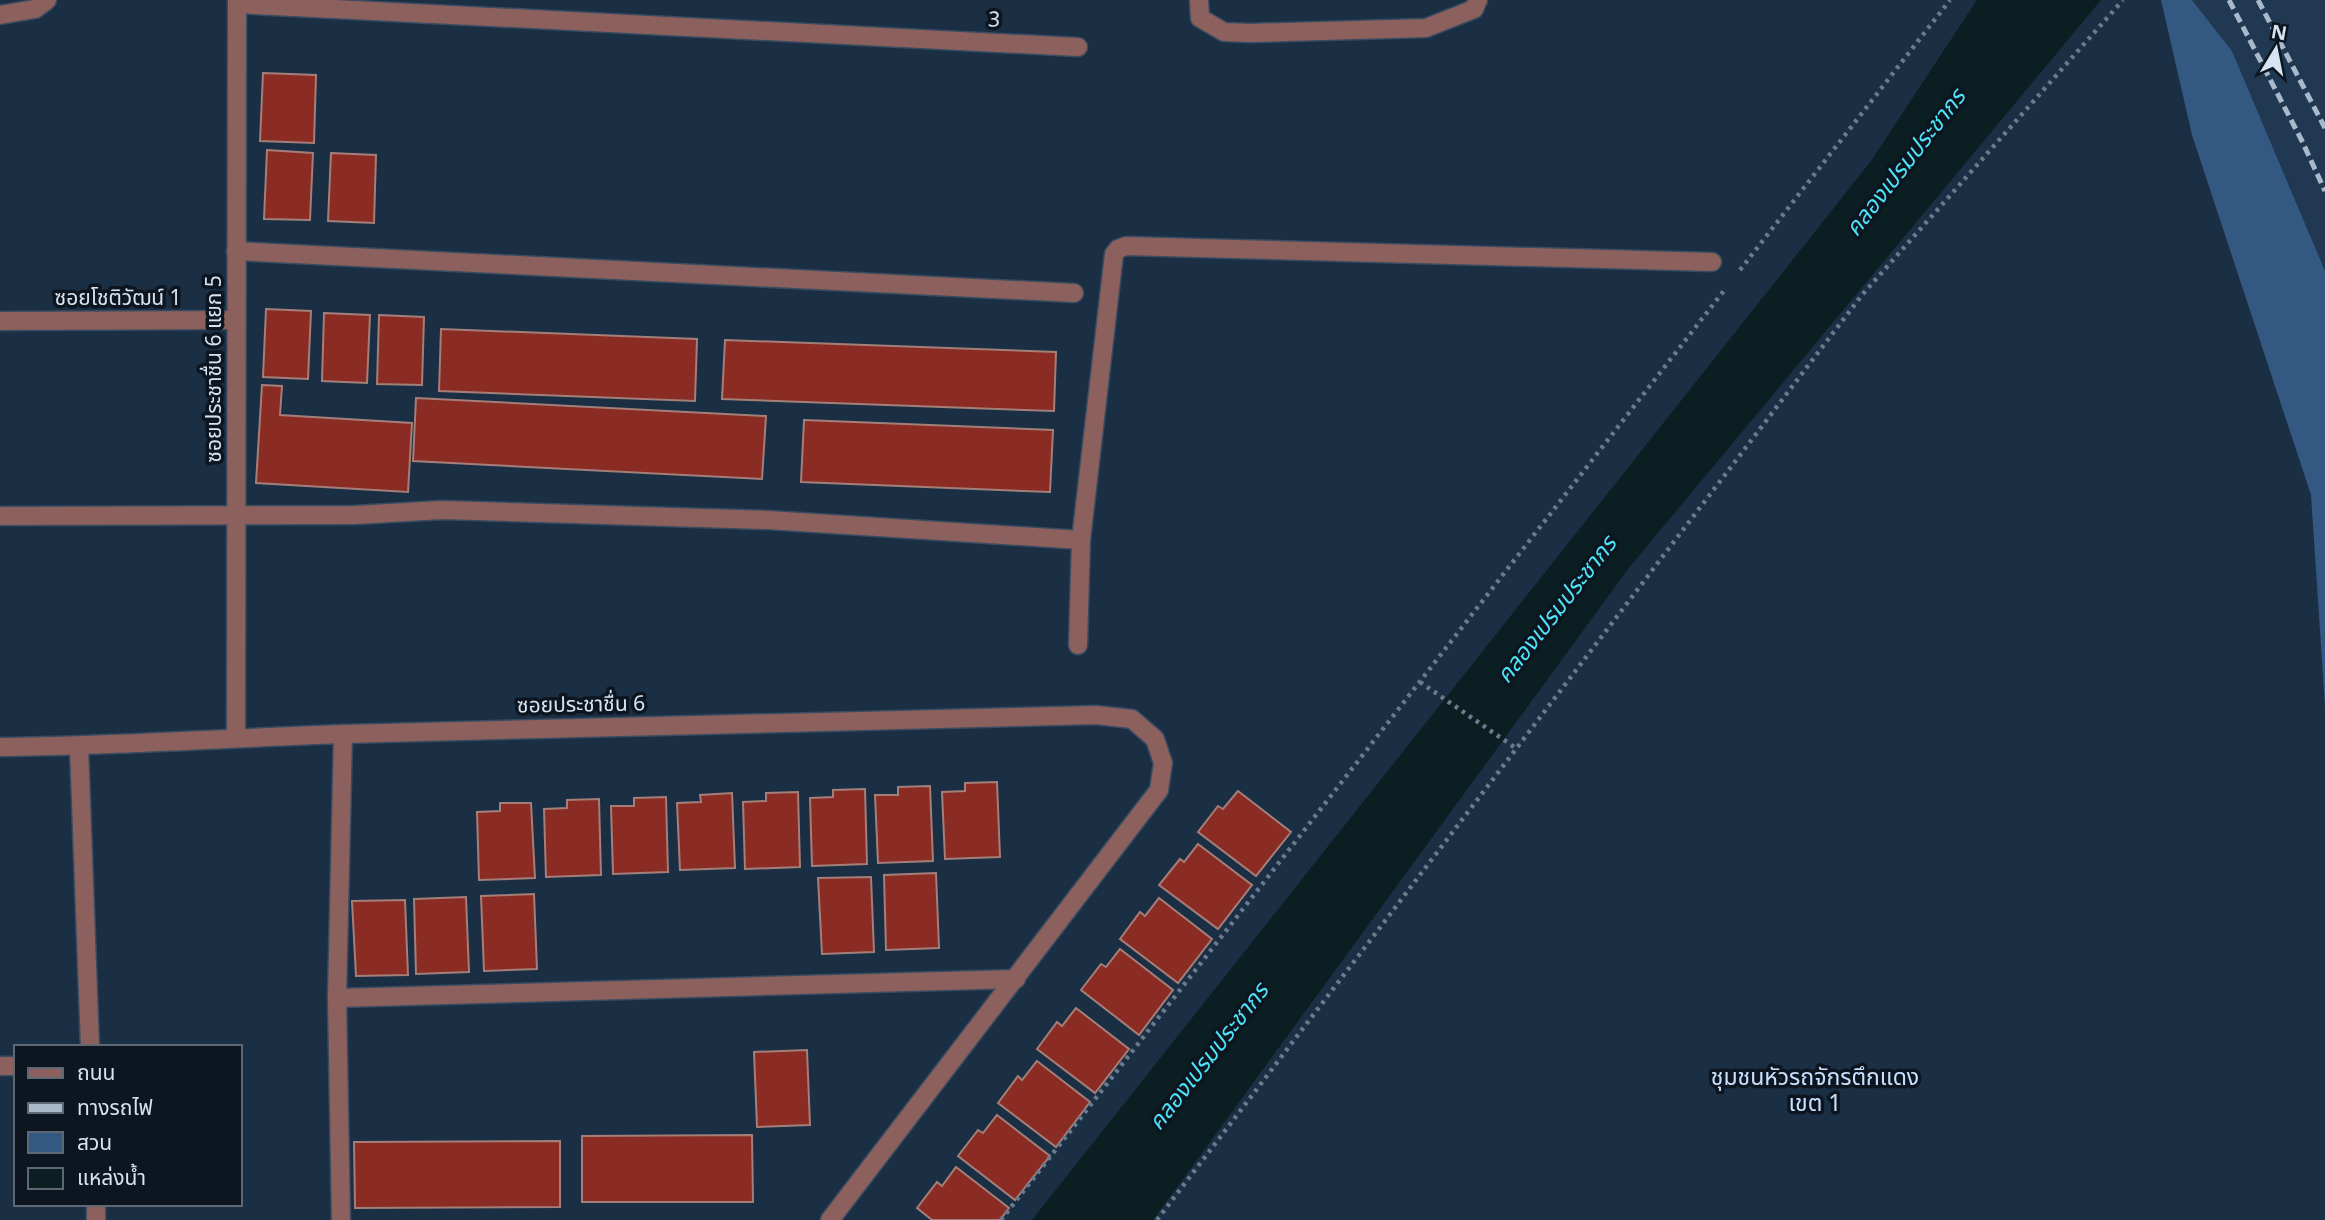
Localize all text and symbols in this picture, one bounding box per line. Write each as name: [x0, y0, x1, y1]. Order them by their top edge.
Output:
street label: 3: [987, 4, 1001, 36]
north arrow: [2241, 14, 2311, 84]
text: N: [2269, 18, 2289, 49]
water label: คลองเปรมประชากร: [1838, 81, 1975, 244]
street label: ซอยประชาชื่น 6 แยก 5: [199, 275, 230, 463]
street label: ซอยโชติวัฒน์ 1: [55, 283, 181, 314]
water label: คลองเปรมประชากร: [1489, 528, 1626, 691]
street label: ซอยประชาชื่น 6: [517, 688, 645, 722]
water label: คลองเปรมประชากร: [1141, 975, 1278, 1138]
legend: [14, 1045, 242, 1206]
text: ถนน: [77, 1058, 115, 1089]
district label: ชุมชนหัวรถจักรตึกแดง เขต 1: [1711, 1061, 1919, 1121]
text: ทางรถไฟ: [77, 1093, 153, 1124]
text: สวน: [77, 1128, 112, 1159]
text: แหล่งน้ำ: [77, 1163, 146, 1194]

